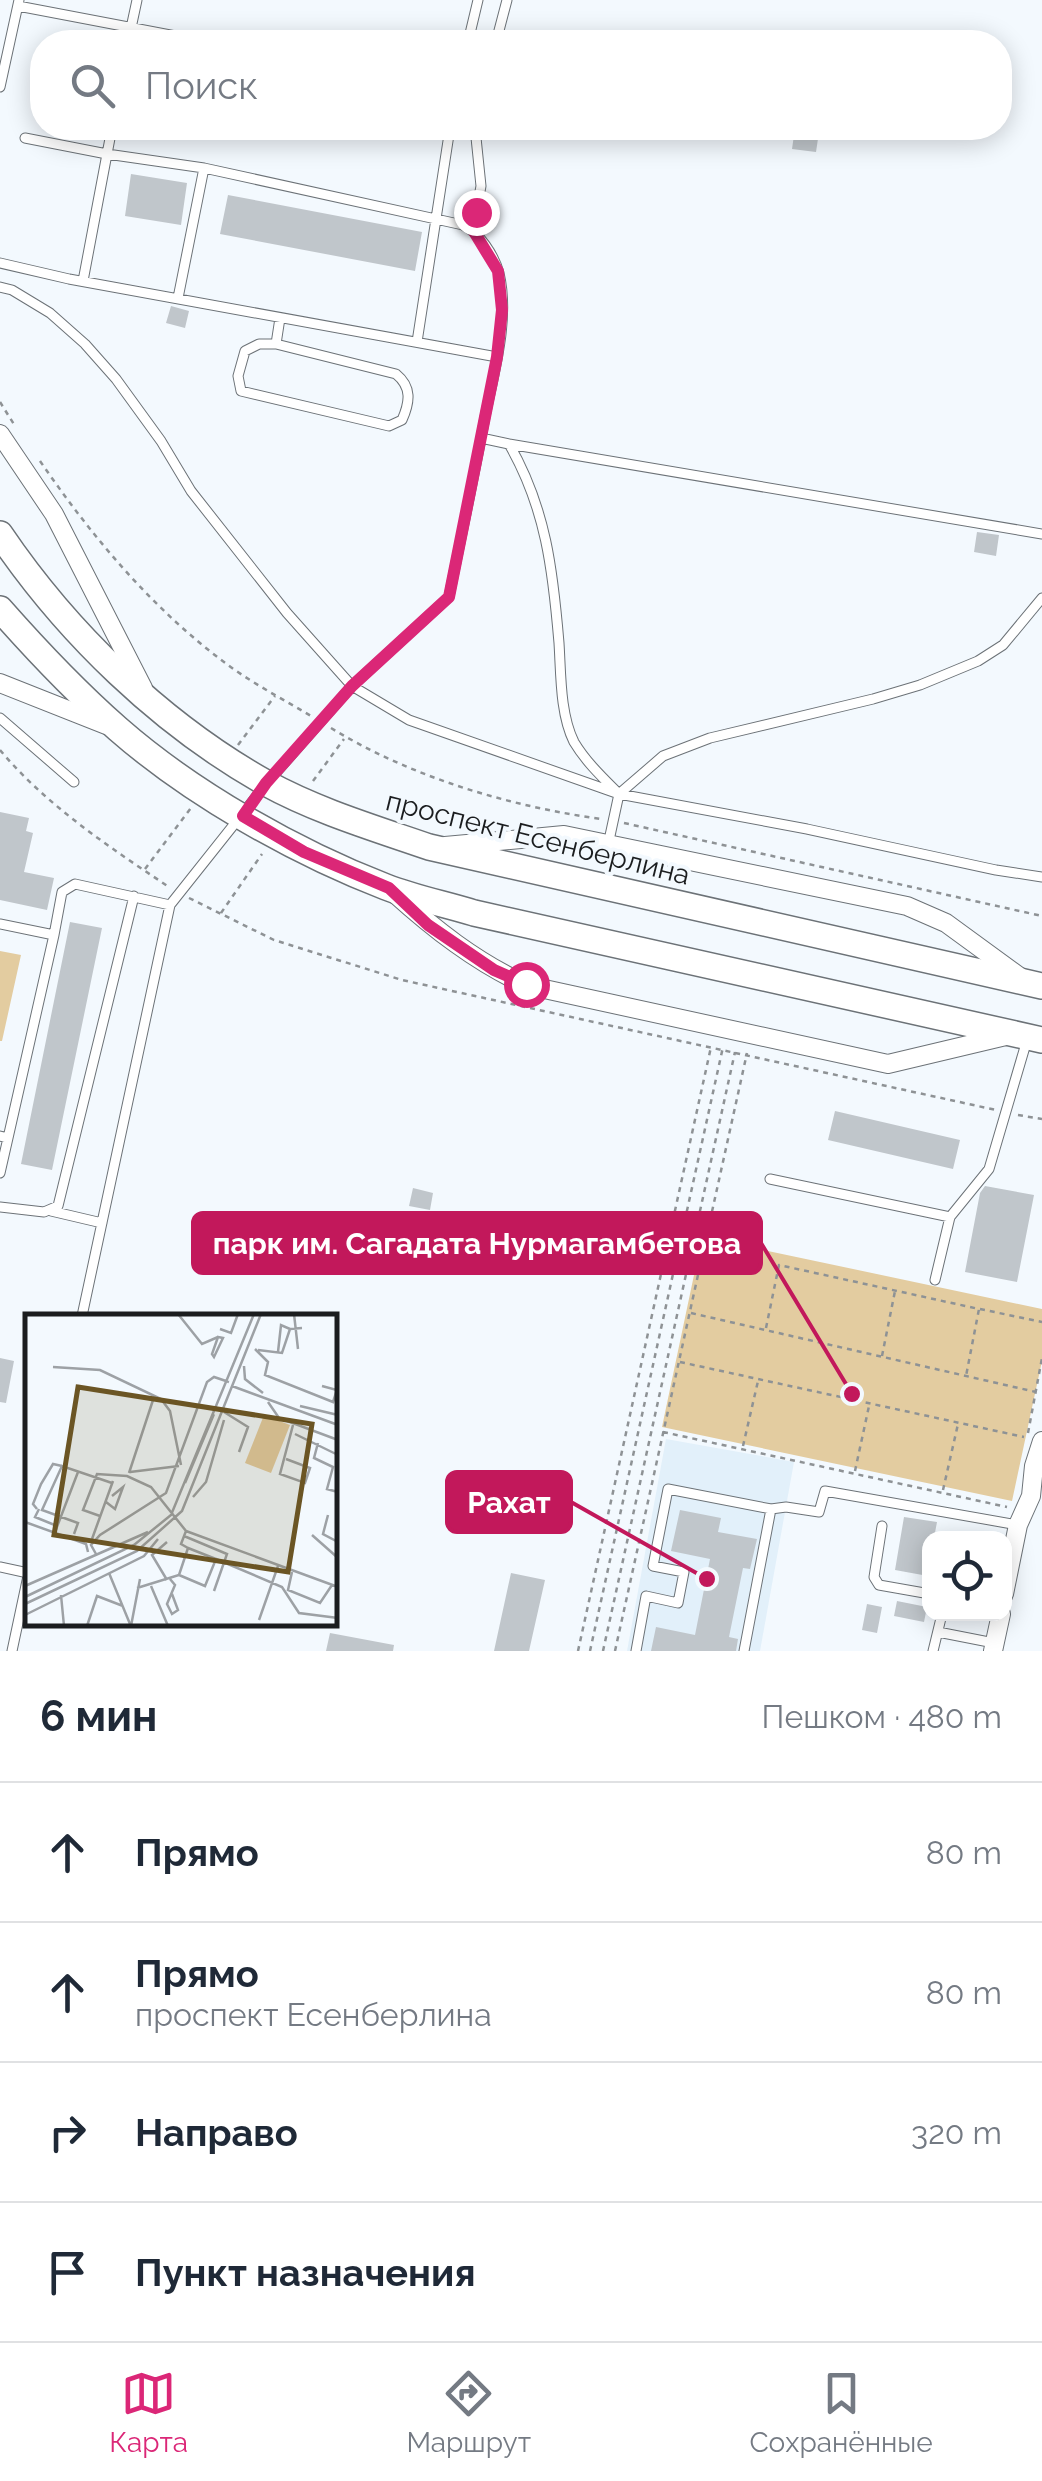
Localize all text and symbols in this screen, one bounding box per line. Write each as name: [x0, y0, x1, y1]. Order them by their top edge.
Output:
search box: [30, 30, 1012, 140]
icon: search: [65, 58, 120, 113]
text: Поиск: [145, 63, 258, 108]
route end: [454, 190, 500, 236]
street label: проспект Есенберлина: [383, 784, 693, 892]
route start: [504, 962, 550, 1008]
callout: парк им. Сагадата Нурмагамбетова: [193, 1213, 761, 1273]
text: парк им. Сагадата Нурмагамбетова: [213, 1226, 741, 1261]
inset map: [25, 1314, 338, 1626]
callout: Рахат: [447, 1472, 571, 1532]
text: Рахат: [467, 1485, 551, 1520]
map controls: [922, 1531, 1012, 1621]
button: locate: [922, 1531, 1012, 1621]
text: 6 мин: [40, 1692, 157, 1741]
text: Пешком · 480 m: [762, 1698, 1002, 1735]
icon: ahead: [40, 1825, 95, 1880]
text: Прямо: [135, 1830, 259, 1875]
text: 80 m: [926, 1834, 1002, 1871]
text: Прямо: [135, 1951, 259, 1996]
icon: ahead: [40, 1965, 95, 2020]
text: 80 m: [926, 1974, 1002, 2011]
text: проспект Есенберлина: [135, 1996, 492, 2033]
icon: right: [40, 2105, 95, 2160]
text: Направо: [135, 2110, 298, 2155]
text: 320 m: [911, 2114, 1002, 2151]
icon: arrive: [40, 2245, 95, 2300]
text: Пункт назначения: [135, 2250, 476, 2295]
tab: Карта: [109, 2366, 188, 2459]
tab: Маршрут: [406, 2366, 531, 2459]
tab: Сохранённые: [749, 2366, 933, 2459]

